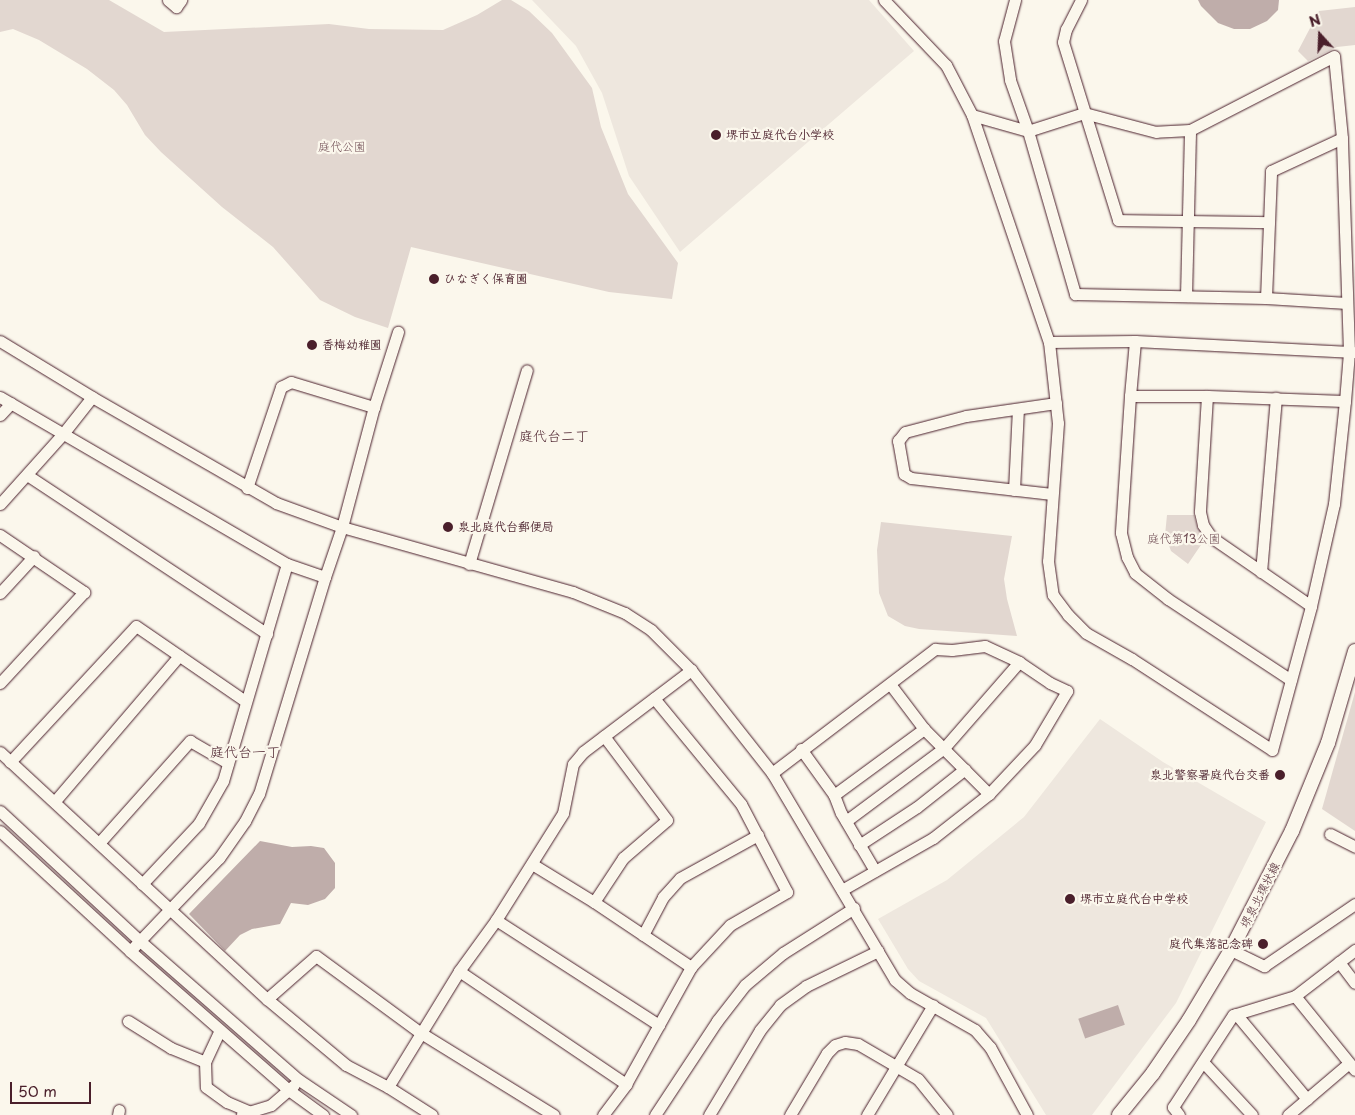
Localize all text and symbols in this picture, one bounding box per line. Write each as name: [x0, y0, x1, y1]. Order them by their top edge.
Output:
text: N: [1306, 9, 1324, 32]
north arrow: [1295, 10, 1345, 60]
place label: 堺市立庭代台小学校: [726, 128, 834, 142]
marker: 堺市立庭代台小学校: [710, 129, 722, 141]
park label: 庭代公園: [318, 140, 366, 154]
place label: ひなぎく保育園: [444, 272, 528, 286]
marker: ひなぎく保育園: [428, 273, 440, 285]
place label: 香梅幼稚園: [322, 338, 382, 352]
marker: 香梅幼稚園: [306, 339, 318, 351]
district label: 庭代台二丁: [519, 428, 589, 444]
place label: 泉北庭代台郵便局: [458, 520, 554, 534]
marker: 泉北庭代台郵便局: [442, 521, 454, 533]
park label: 庭代第13公園: [1147, 532, 1221, 546]
district label: 庭代台一丁: [210, 744, 280, 760]
place label: 泉北警察署庭代台交番: [1150, 768, 1270, 782]
marker: 泉北警察署庭代台交番: [1274, 769, 1286, 781]
street label: 堺泉北環状線: [1237, 860, 1283, 930]
place label: 堺市立庭代台中学校: [1080, 892, 1188, 906]
marker: 堺市立庭代台中学校: [1064, 893, 1076, 905]
place label: 庭代集落記念碑: [1169, 937, 1253, 951]
marker: 庭代集落記念碑: [1257, 938, 1269, 950]
scale bar: [12, 1072, 94, 1104]
text: 50 m: [18, 1079, 57, 1102]

